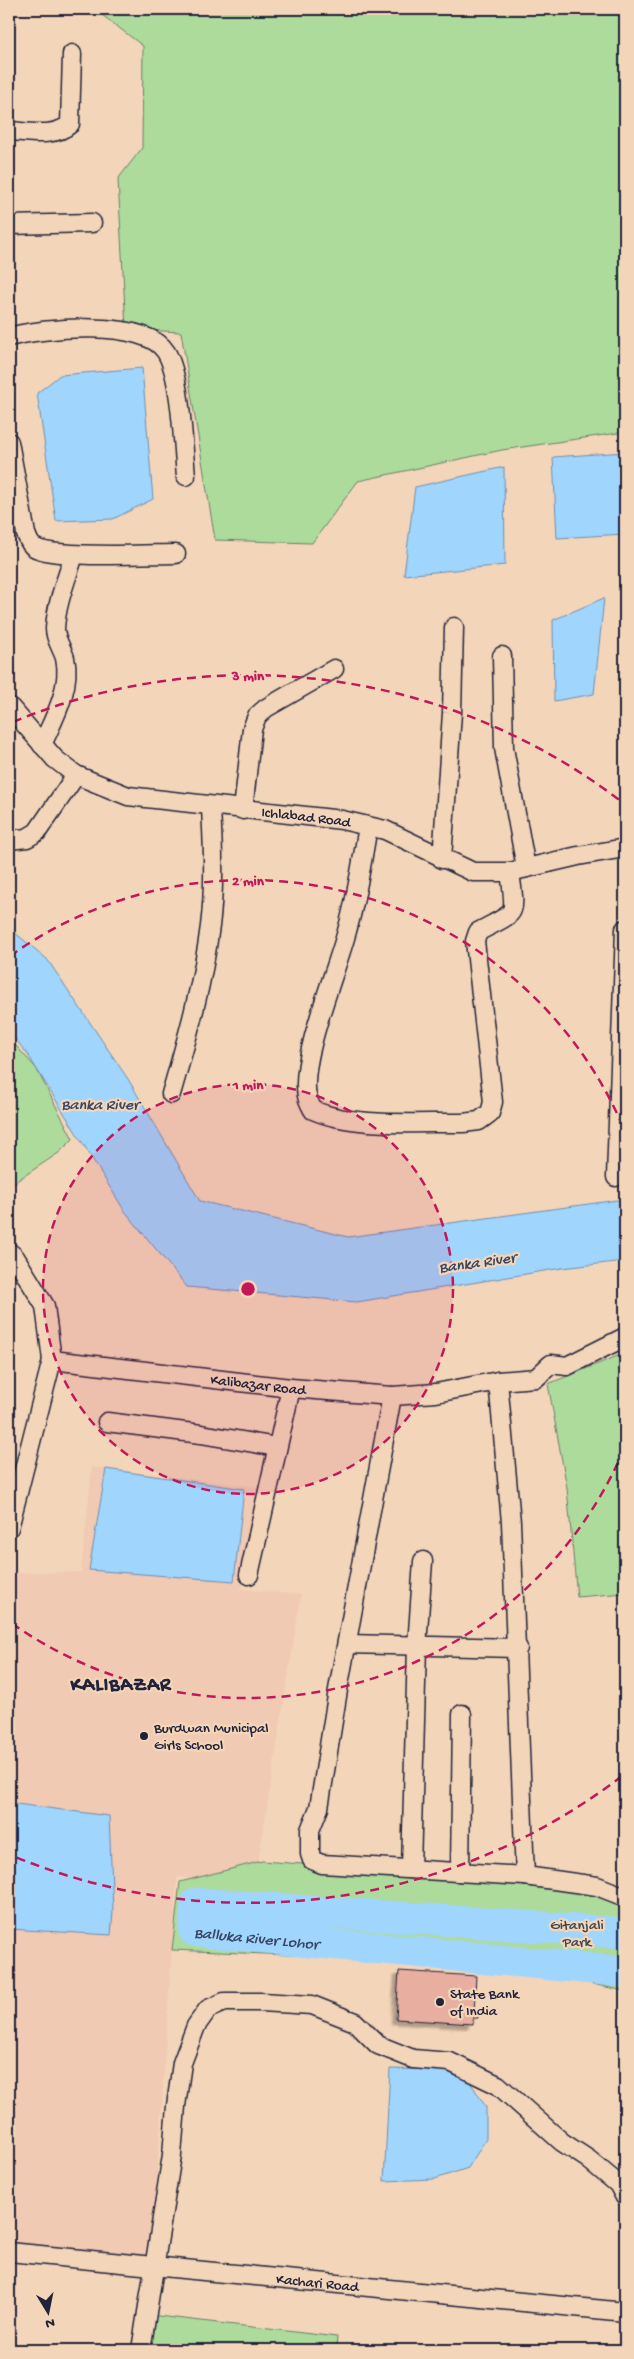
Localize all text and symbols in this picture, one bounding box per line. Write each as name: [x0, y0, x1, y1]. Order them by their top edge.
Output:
text: 3 min: [231, 668, 265, 686]
street label: Ichlabad Road: [260, 804, 353, 833]
text: 2 min: [232, 873, 265, 891]
text: 1 min: [232, 1077, 264, 1095]
water label: Banka River: [61, 1097, 142, 1116]
water label: Banka River: [438, 1249, 520, 1279]
centre of rings: [239, 1280, 257, 1298]
street label: Kalibazar Road: [209, 1372, 308, 1400]
district label: KALIBAZAR: [69, 1675, 172, 1698]
place label: Burdwan Municipal Girls School: [153, 1720, 269, 1755]
marker: Burdwan Municipal Girls School: [138, 1730, 150, 1742]
park label: Gitanjali Park: [550, 1917, 604, 1952]
water label: Balluka River Lohor: [193, 1925, 323, 1956]
place label: State Bank of India: [450, 1986, 520, 2021]
marker: State Bank of India: [434, 1996, 446, 2008]
street label: Kachari Road: [275, 2271, 361, 2297]
north arrow: [22, 2286, 72, 2336]
text: N: [44, 2313, 56, 2332]

